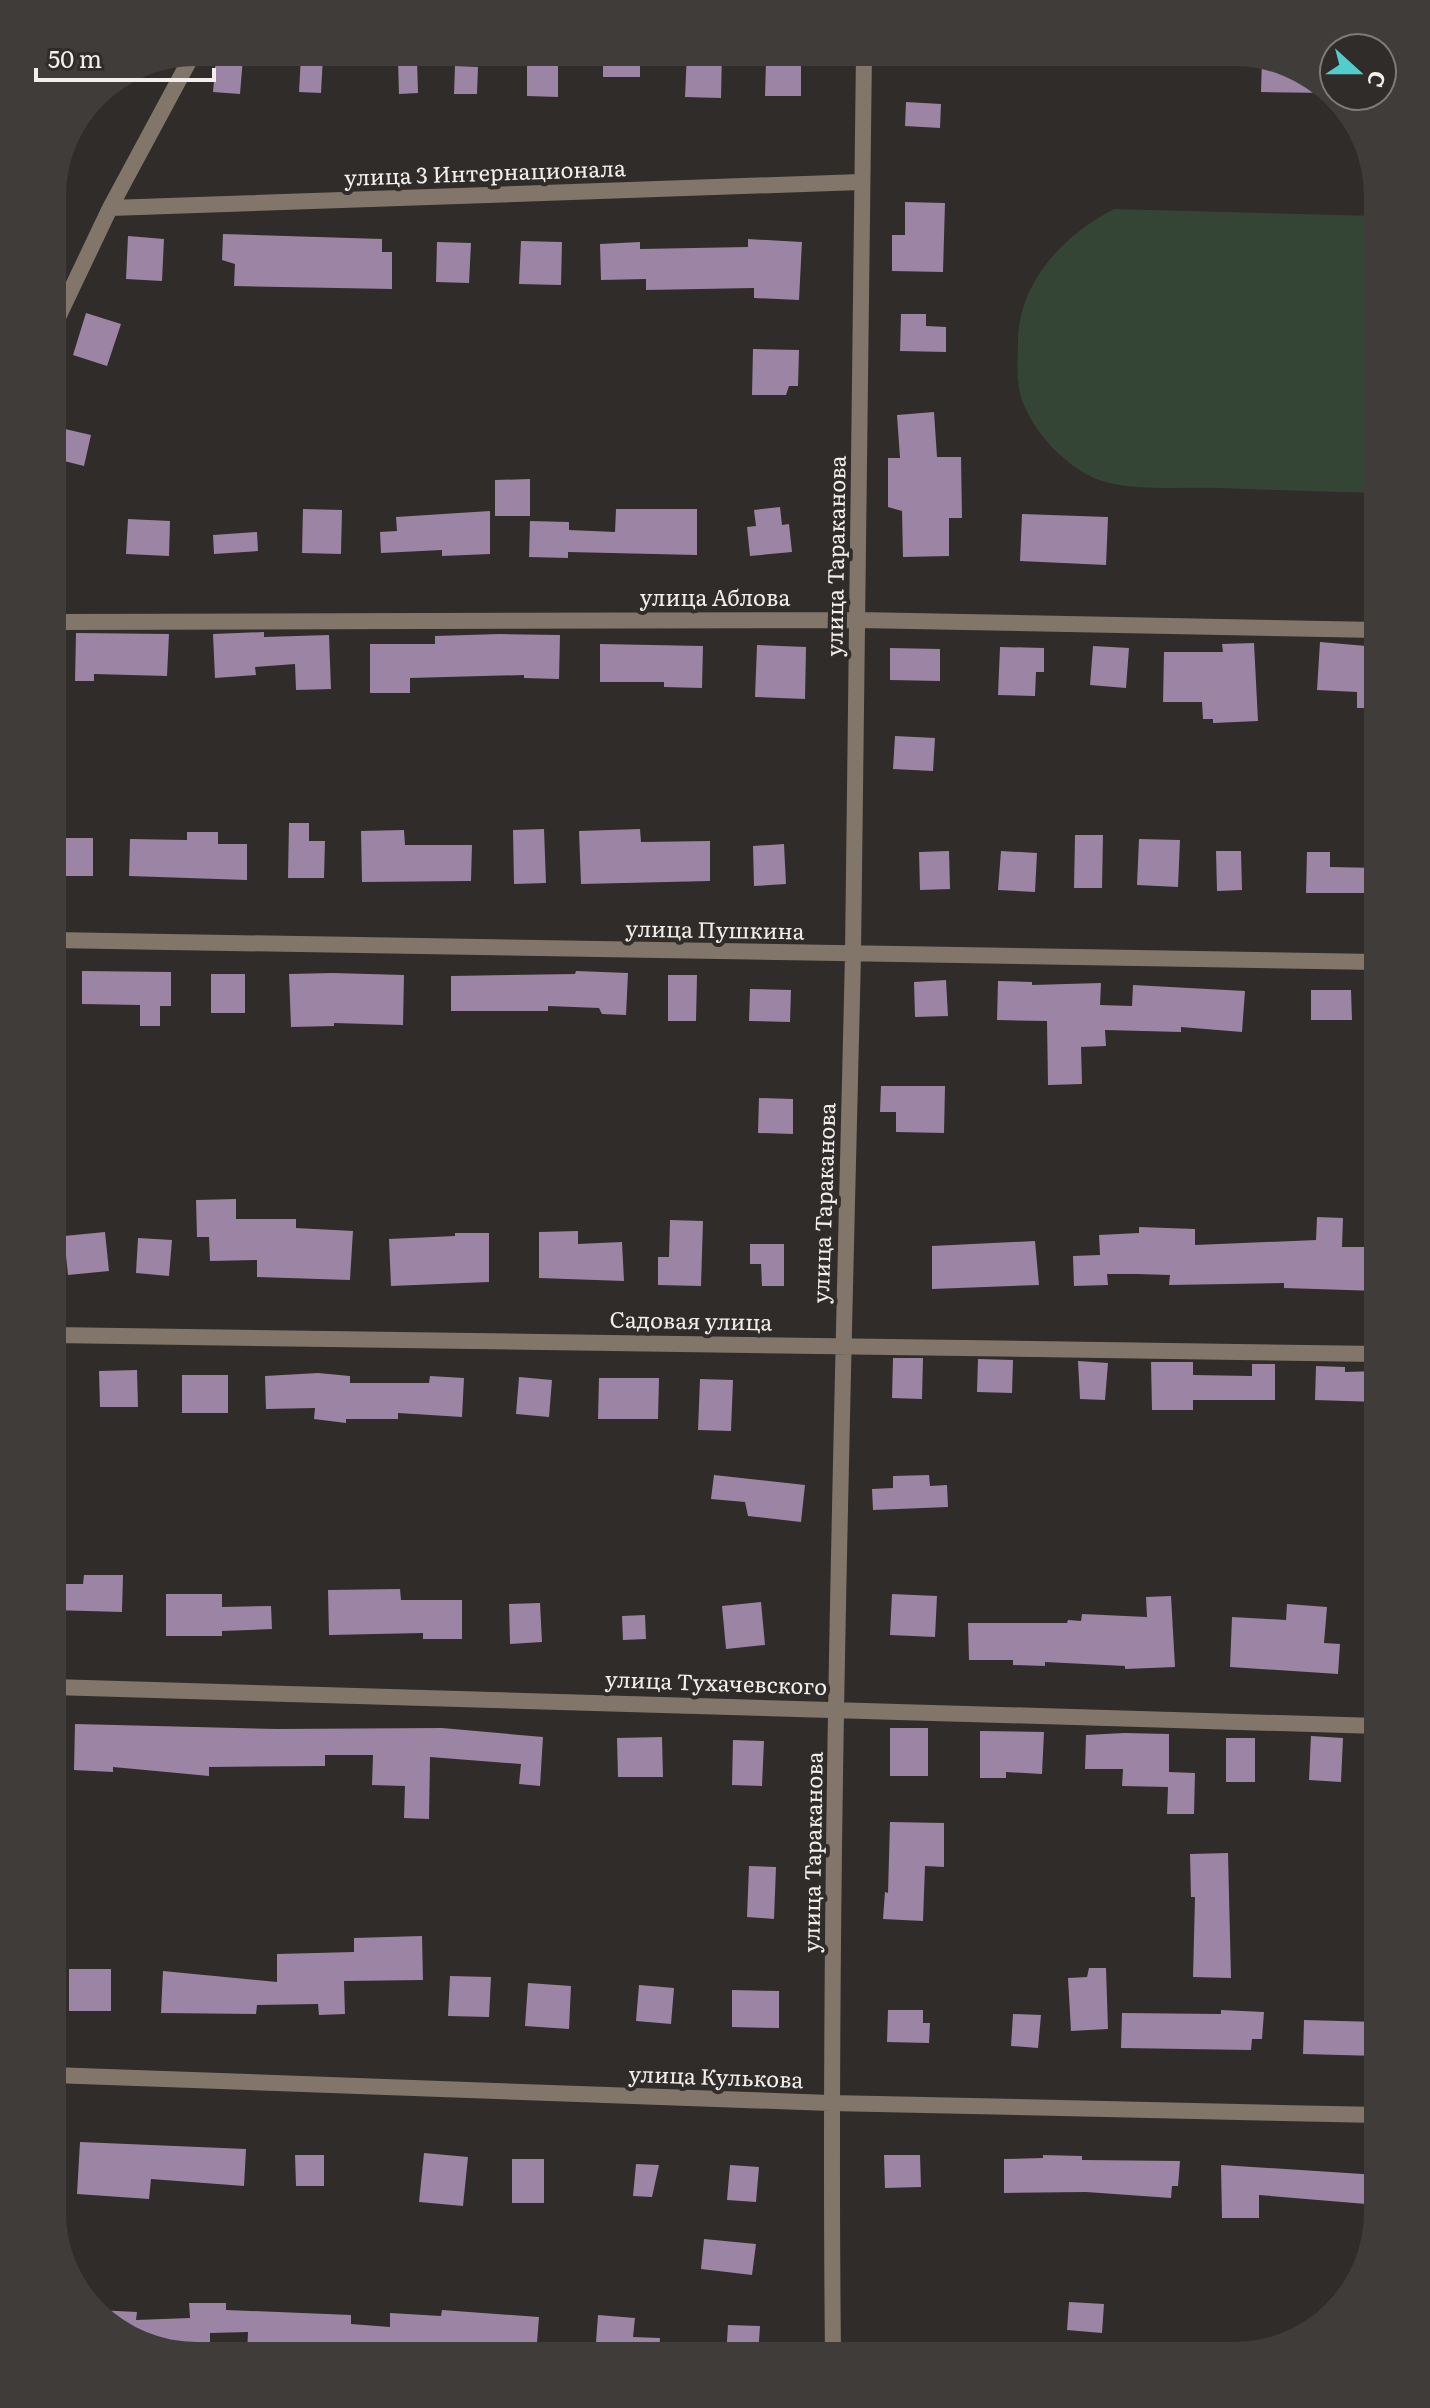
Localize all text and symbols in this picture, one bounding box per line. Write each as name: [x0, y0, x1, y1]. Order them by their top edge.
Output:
scale bar: [36, 32, 214, 82]
north arrow: [1318, 32, 1398, 112]
text: 50 m: [48, 40, 102, 75]
text: С: [1360, 66, 1396, 93]
street label: улица 3 Интернационала: [344, 150, 627, 193]
street label: улица Тараканова: [816, 455, 853, 657]
street label: улица Аблова: [640, 580, 790, 613]
street label: улица Пушкина: [625, 910, 805, 947]
street label: улица Тараканова: [803, 1102, 843, 1304]
street label: Садовая улица: [609, 1302, 773, 1337]
street label: улица Тухачевского: [604, 1661, 828, 1702]
street label: улица Тараканова: [793, 1751, 830, 1953]
street label: улица Кулькова: [628, 2056, 804, 2095]

